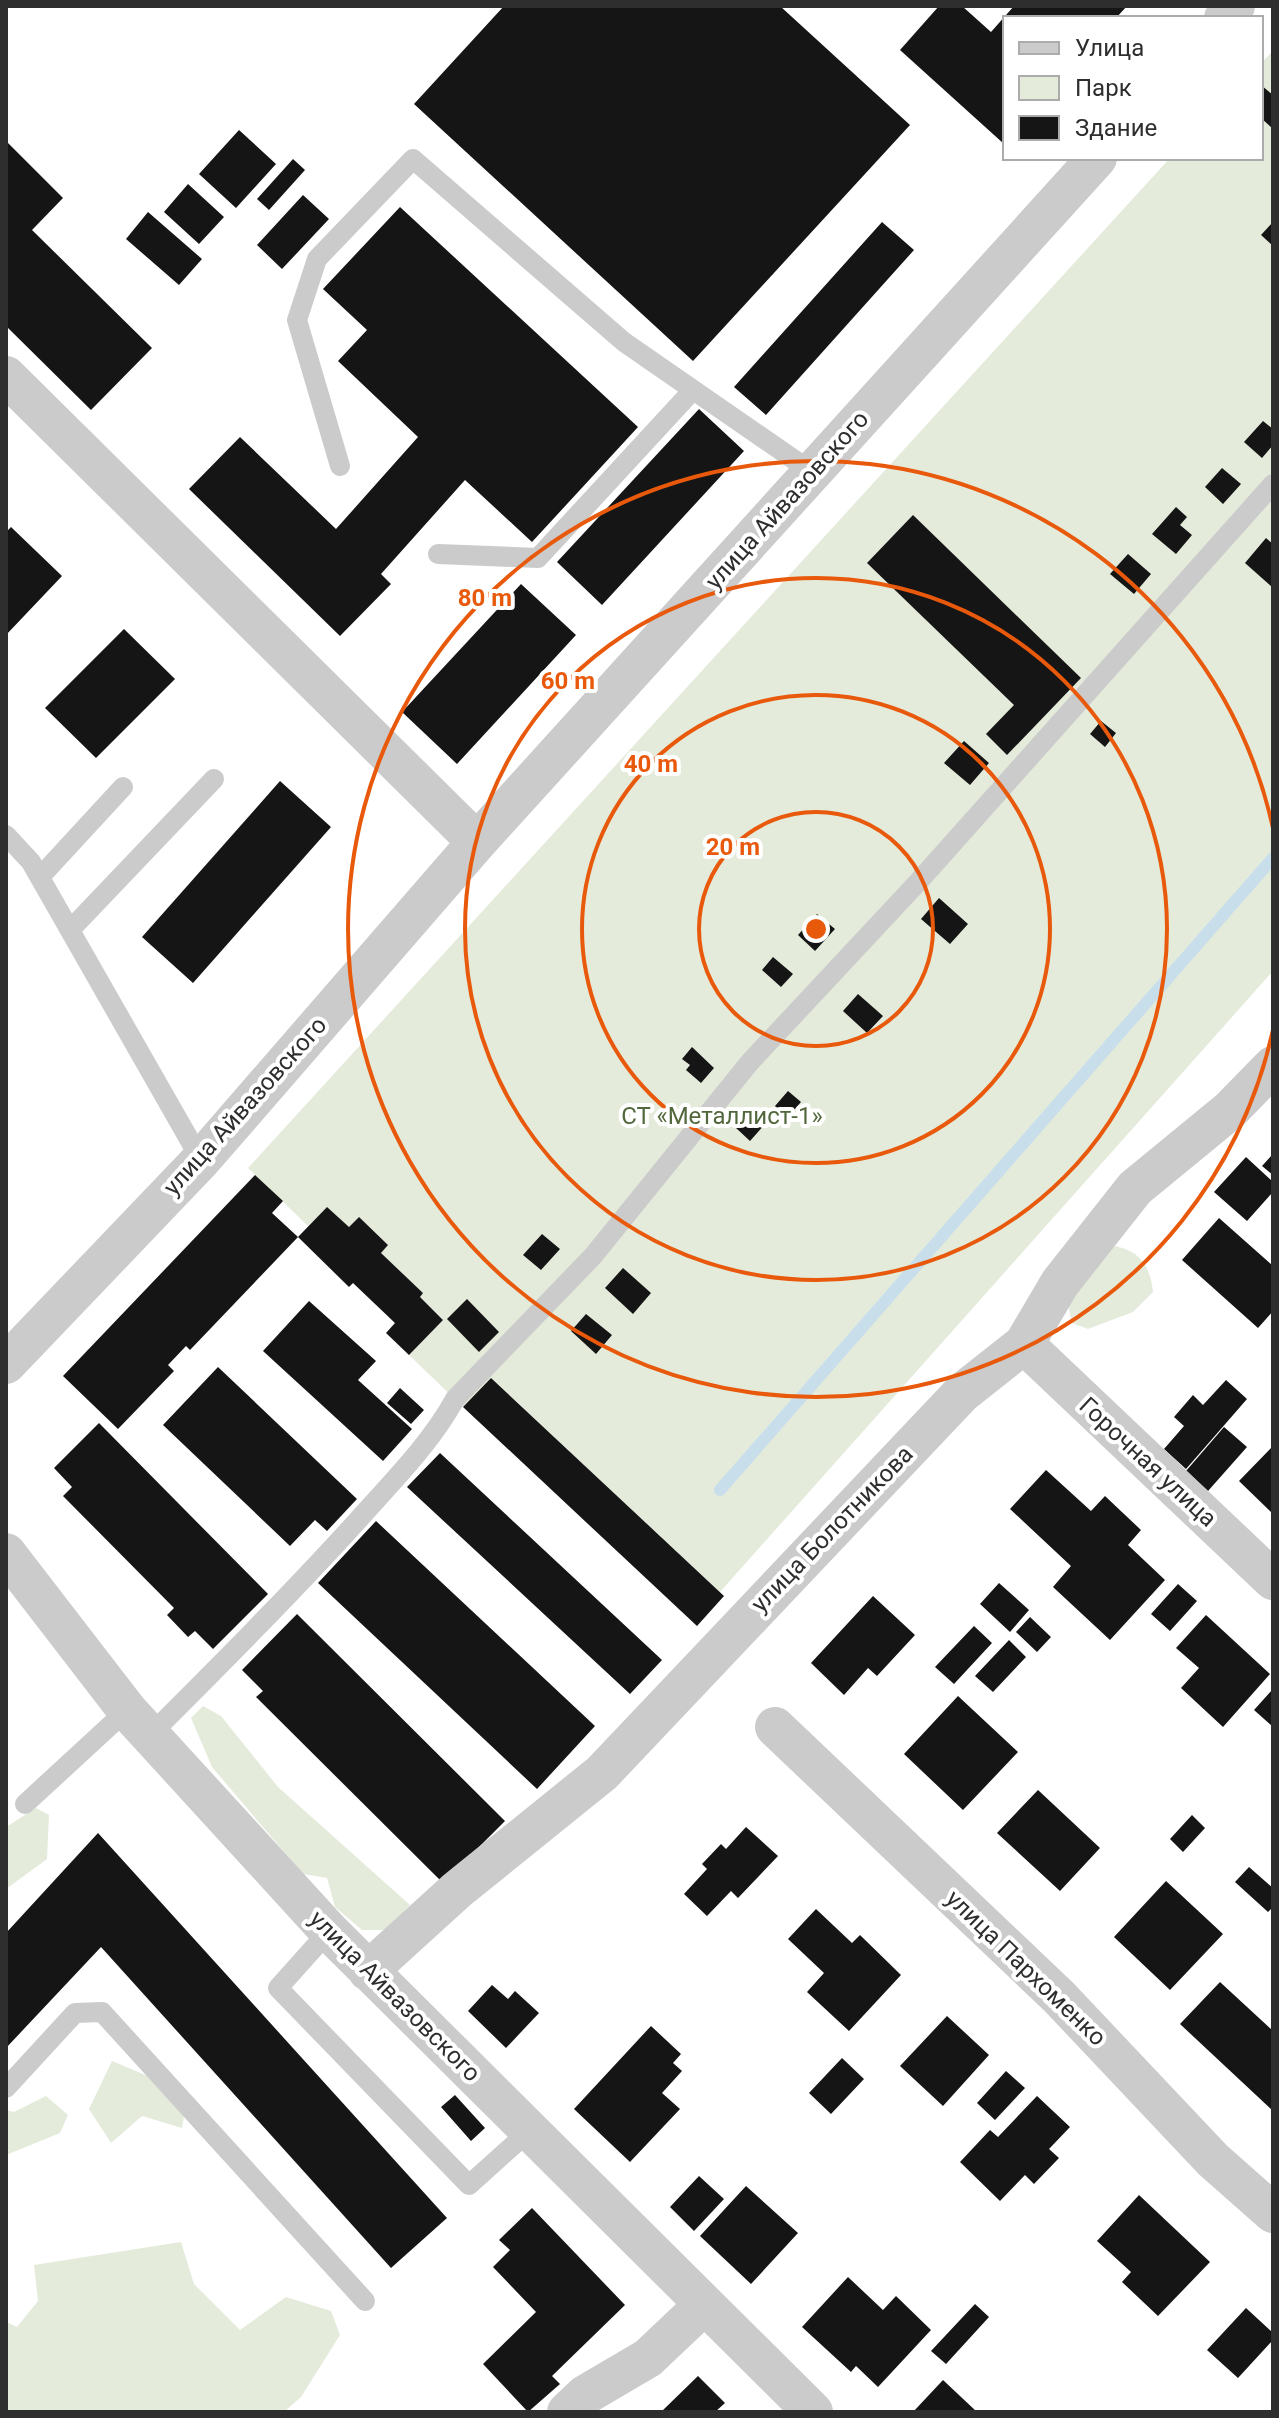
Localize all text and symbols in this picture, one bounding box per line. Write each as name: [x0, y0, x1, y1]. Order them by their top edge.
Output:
legend: [1003, 16, 1263, 160]
text: Улица: [1075, 34, 1144, 62]
text: Парк: [1075, 74, 1132, 102]
text: Здание: [1075, 114, 1157, 142]
street label: улица Айвазовского: [700, 405, 874, 595]
text: 80 m: [458, 584, 512, 612]
text: 60 m: [541, 667, 595, 695]
text: 40 m: [624, 750, 678, 778]
text: 20 m: [706, 833, 760, 861]
centre of rings: [802, 915, 830, 943]
street label: улица Айвазовского: [158, 1011, 332, 1201]
park label: СТ «Металлист-1»: [621, 1102, 823, 1130]
street label: Горочная улица: [1074, 1391, 1222, 1533]
street label: улица Болотникова: [745, 1440, 919, 1618]
street label: улица Пархоменко: [940, 1884, 1112, 2052]
street label: улица Айвазовского: [304, 1905, 486, 2087]

